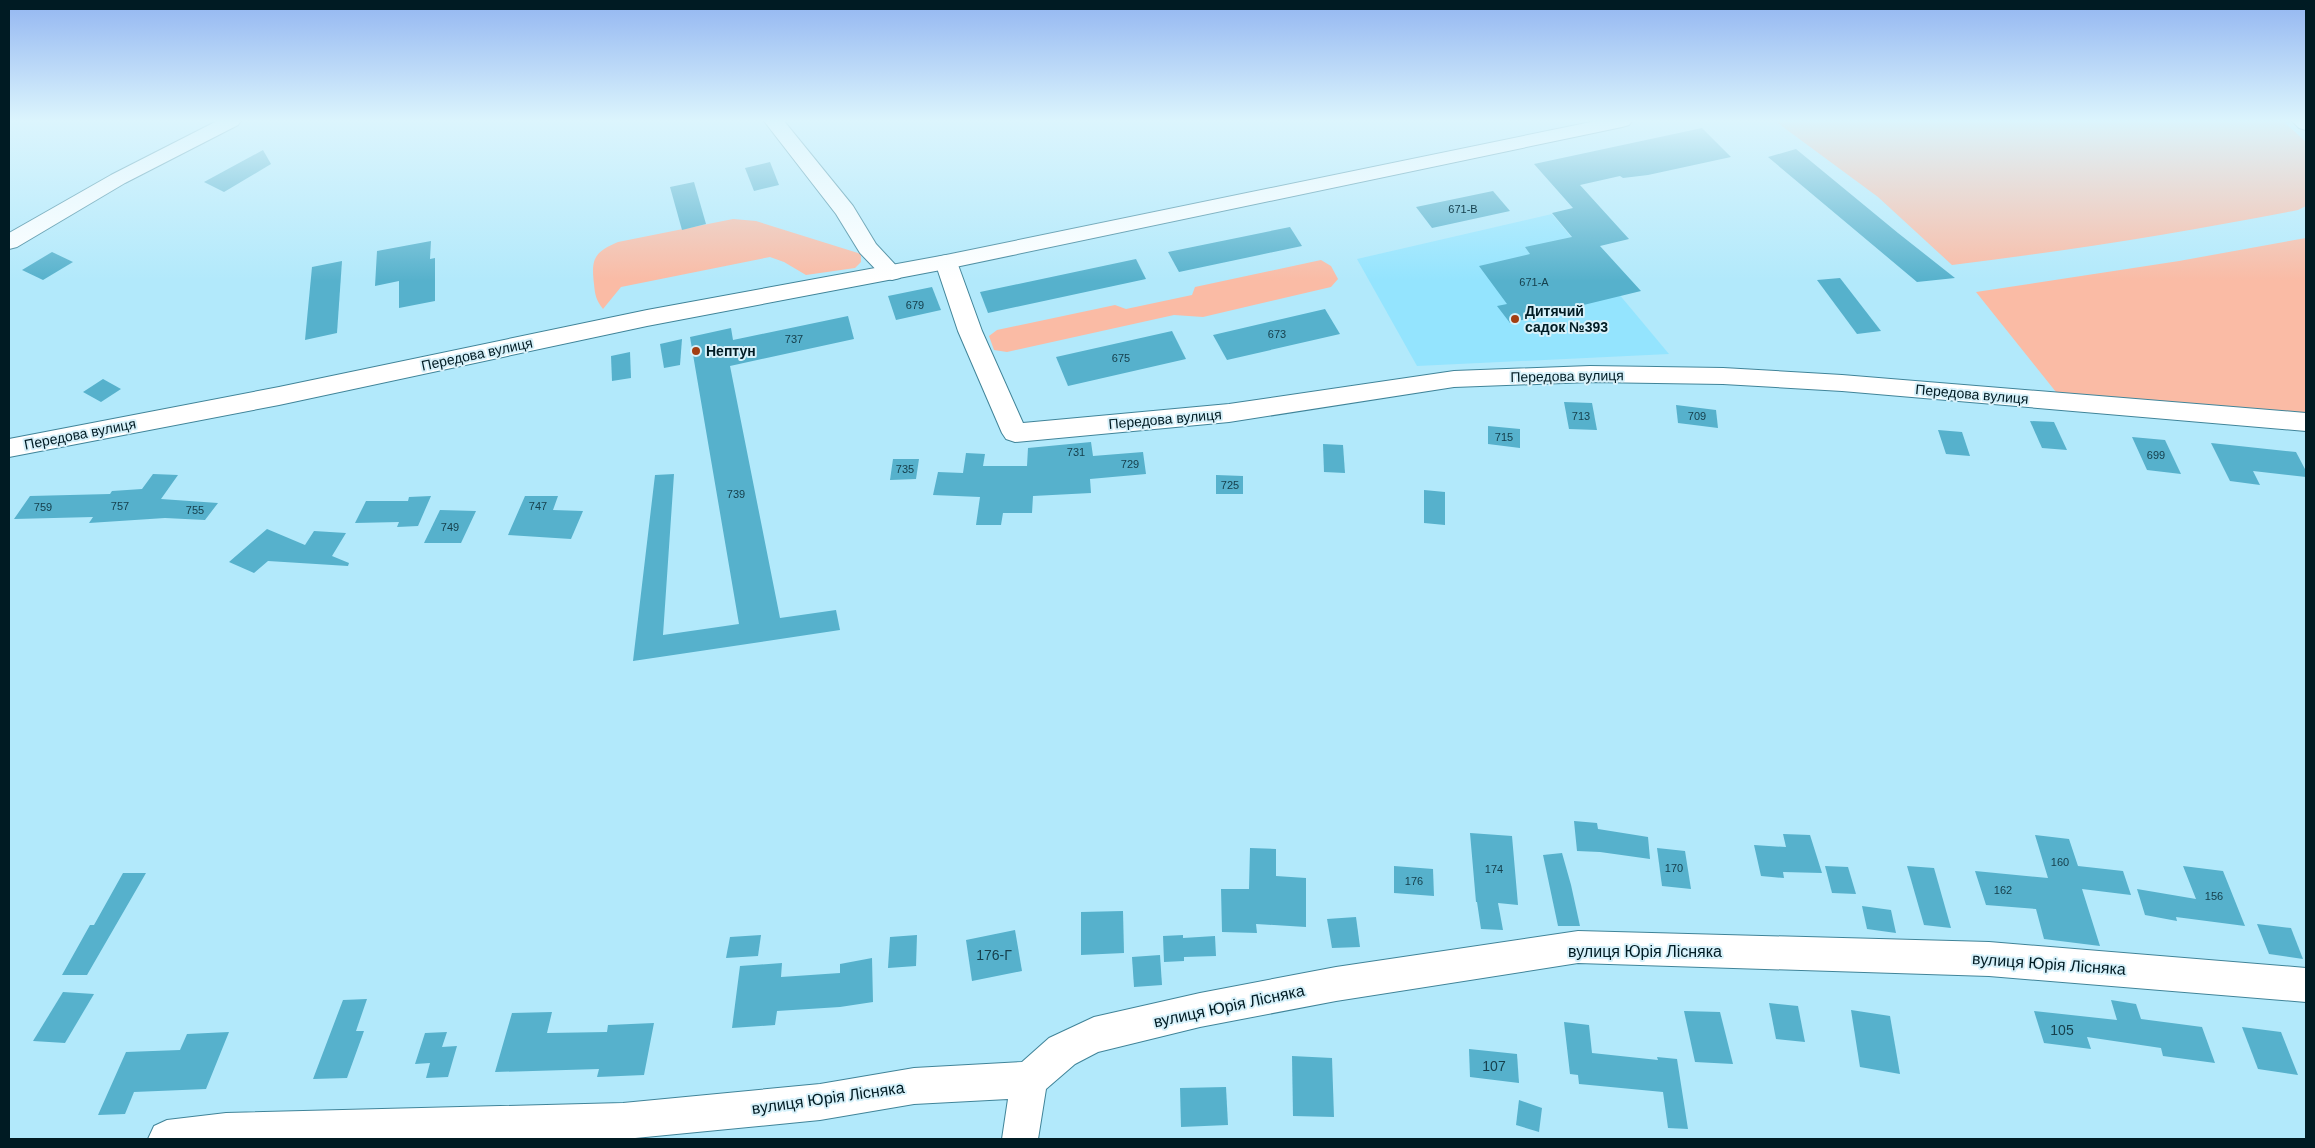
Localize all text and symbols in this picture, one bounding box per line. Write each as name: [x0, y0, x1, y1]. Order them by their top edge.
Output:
house number: 671-В: [1448, 203, 1478, 215]
house number: 671-А: [1519, 276, 1549, 288]
house number: 679: [906, 299, 924, 311]
place label: Дитячий садок №393: [1525, 303, 1608, 335]
marker: Дитячий садок №393: [1509, 313, 1521, 325]
house number: 673: [1268, 328, 1286, 340]
house number: 737: [785, 333, 803, 345]
street label: Передова вулиця: [420, 334, 534, 374]
place label: Нептун: [706, 343, 756, 359]
marker: Нептун: [690, 345, 702, 357]
house number: 675: [1112, 352, 1130, 364]
street label: Передова вулиця: [1510, 367, 1624, 385]
street label: Передова вулиця: [1915, 381, 2029, 407]
street label: Передова вулиця: [1108, 406, 1222, 432]
house number: 713: [1572, 410, 1590, 422]
house number: 709: [1688, 410, 1706, 422]
street label: Передова вулиця: [23, 415, 137, 453]
house number: 715: [1495, 431, 1513, 443]
house number: 731: [1067, 446, 1085, 458]
house number: 699: [2147, 449, 2165, 461]
house number: 729: [1121, 458, 1139, 470]
house number: 735: [896, 463, 914, 475]
house number: 725: [1221, 479, 1239, 491]
house number: 739: [727, 488, 745, 500]
house number: 757: [111, 500, 129, 512]
house number: 747: [529, 500, 547, 512]
house number: 759: [34, 501, 52, 513]
house number: 755: [186, 504, 204, 516]
house number: 749: [441, 521, 459, 533]
house number: 160: [2051, 856, 2069, 868]
house number: 170: [1665, 862, 1683, 874]
house number: 174: [1485, 863, 1503, 875]
house number: 176: [1405, 875, 1423, 887]
house number: 162: [1994, 884, 2012, 896]
house number: 156: [2205, 890, 2223, 902]
street label: вулиця Юрія Лісняка: [1568, 943, 1722, 960]
house number: 176-Г: [976, 947, 1012, 963]
street label: вулиця Юрія Лісняка: [1972, 950, 2126, 978]
street label: вулиця Юрія Лісняка: [1152, 982, 1306, 1030]
house number: 105: [2050, 1022, 2074, 1038]
house number: 107: [1482, 1058, 1506, 1074]
street label: вулиця Юрія Лісняка: [751, 1079, 905, 1117]

